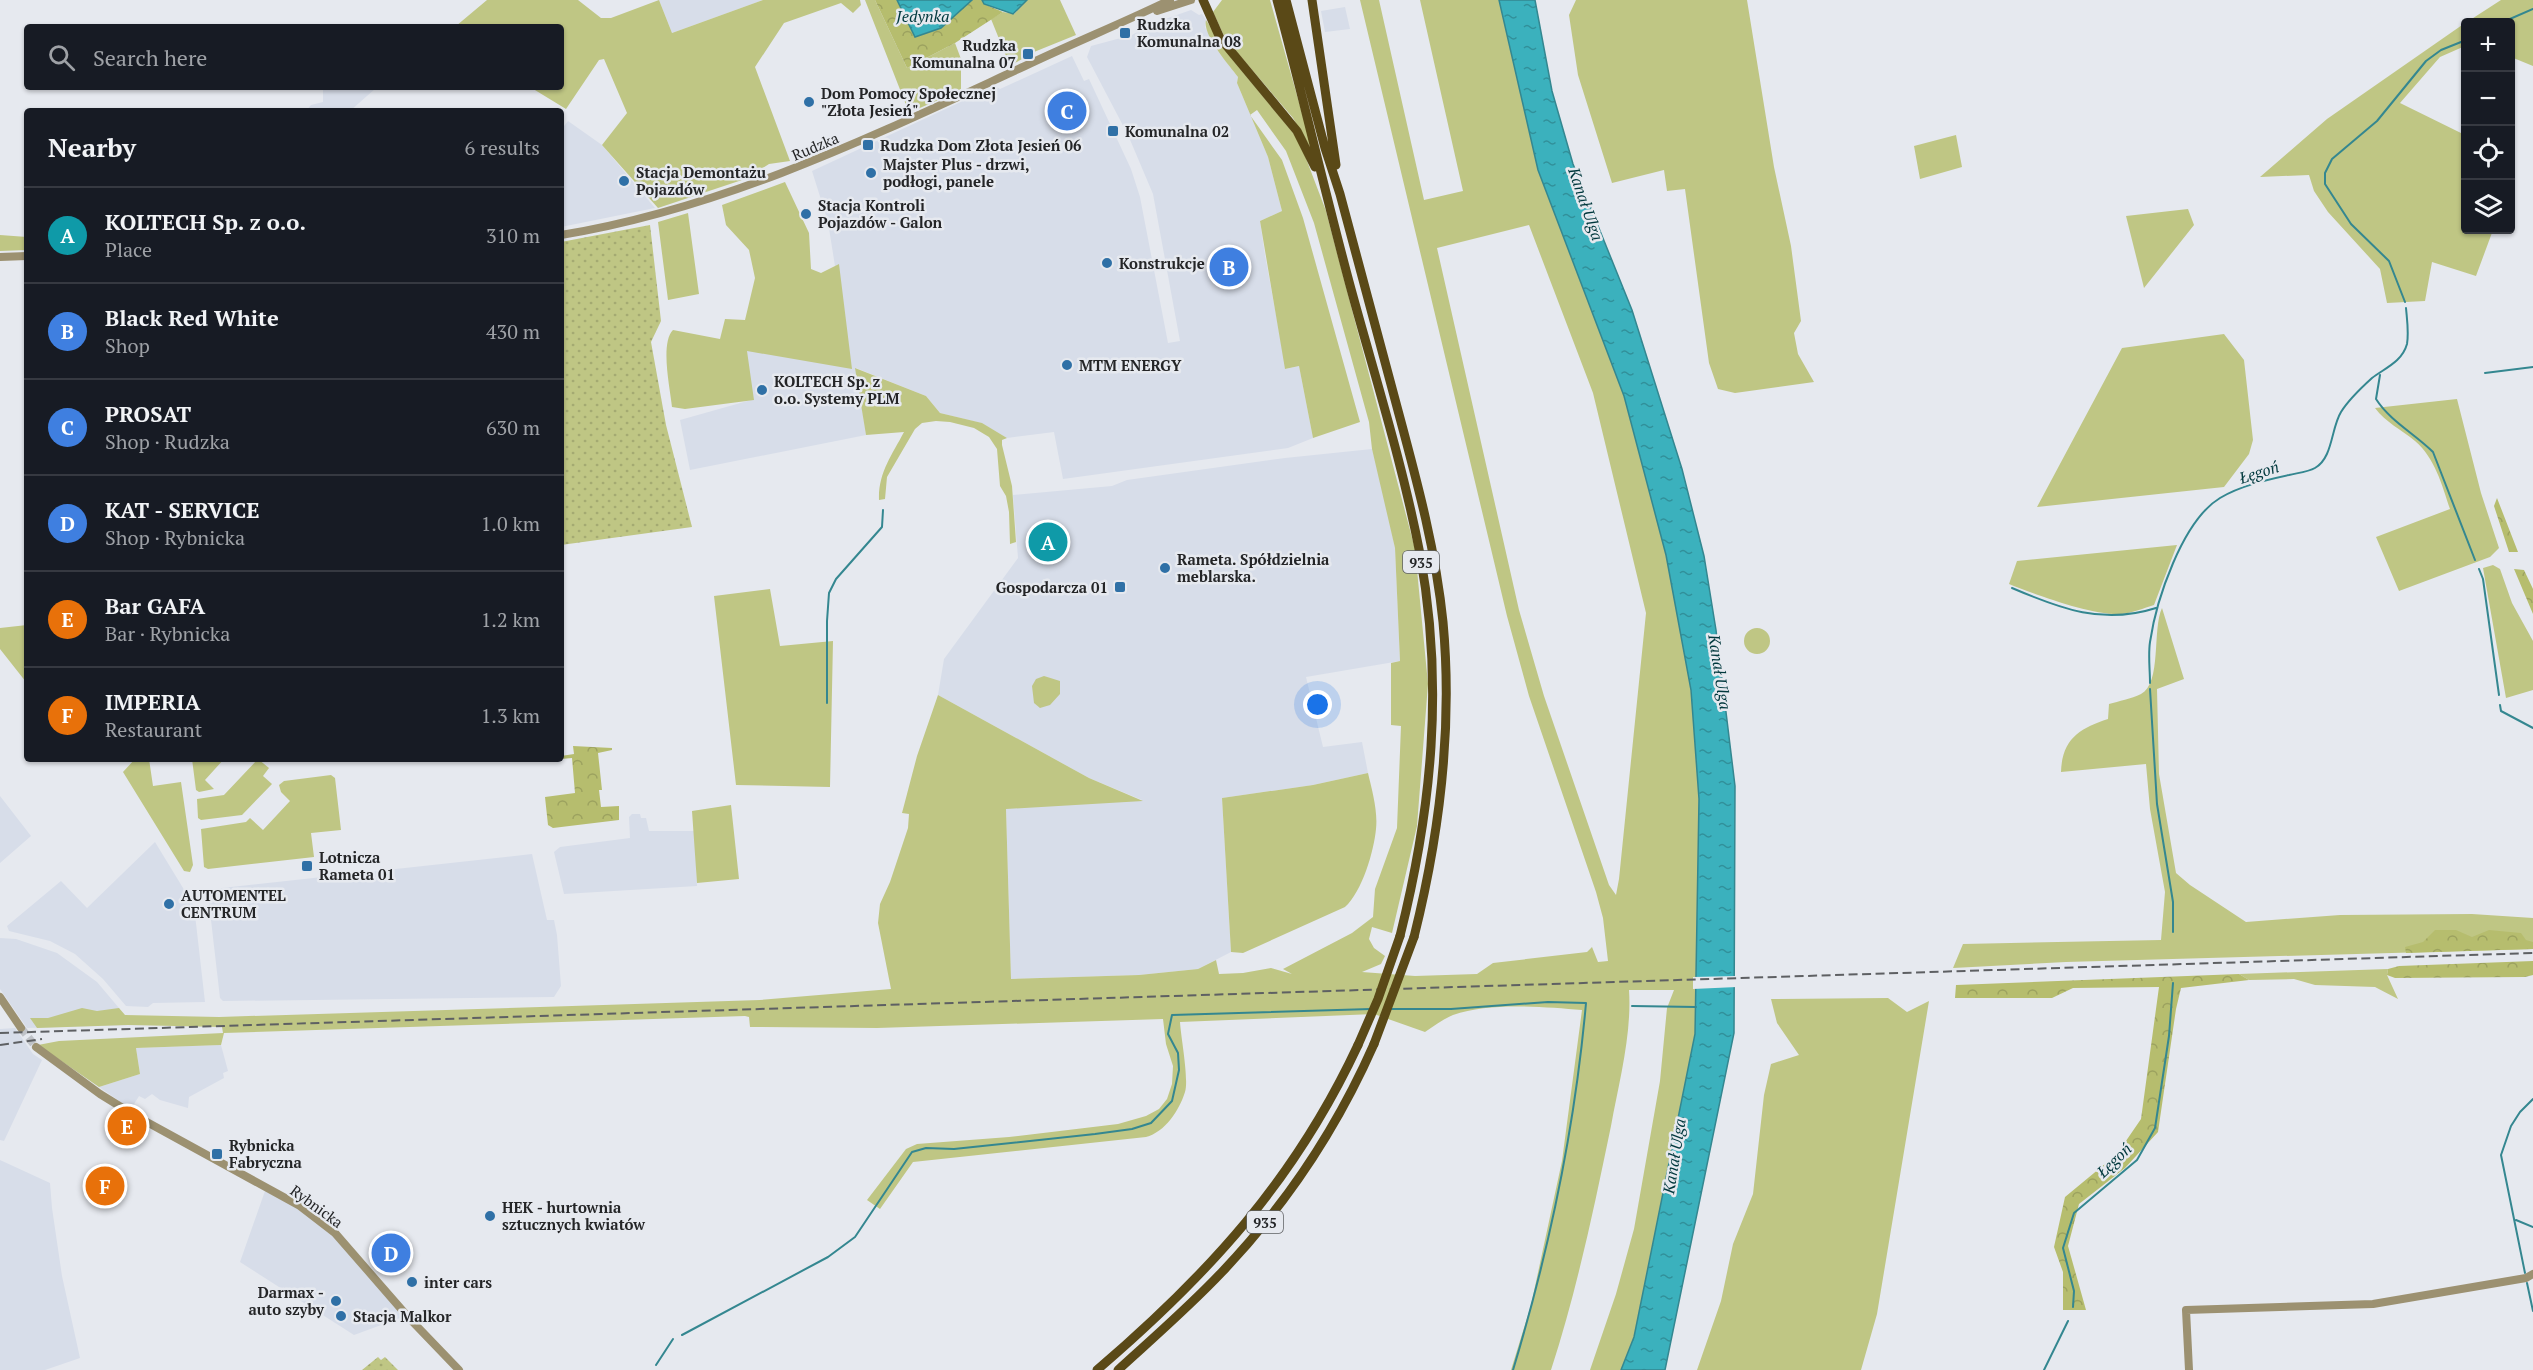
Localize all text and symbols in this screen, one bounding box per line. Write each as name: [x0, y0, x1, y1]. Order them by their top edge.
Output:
water label: Jedynka: [895, 5, 950, 27]
place label: Rudzka Komunalna 08: [1137, 14, 1241, 51]
map controls: [2461, 18, 2515, 234]
button: +: [2461, 18, 2515, 72]
search box: [24, 24, 564, 90]
marker: Rudzka Komunalna 08: [1118, 26, 1132, 40]
place label: Rudzka Komunalna 07: [912, 35, 1017, 72]
icon: search: [45, 41, 78, 74]
text: Search here: [93, 43, 207, 72]
marker: Rudzka Komunalna 07: [1021, 47, 1035, 61]
button: −: [2461, 72, 2515, 126]
place label: Dom Pomocy Społecznej "Złota Jesień": [821, 83, 996, 120]
pin: C: [1048, 88, 1086, 134]
marker: Dom Pomocy Społecznej "Złota Jesień": [802, 95, 816, 109]
place label: Komunalna 02: [1125, 121, 1229, 141]
marker: Komunalna 02: [1106, 124, 1120, 138]
button: locate: [2461, 126, 2515, 180]
street label: Rudzka: [788, 127, 842, 165]
text: Nearby: [48, 130, 136, 164]
text: 6 results: [465, 134, 540, 161]
place label: Rudzka Dom Złota Jesień 06: [880, 135, 1082, 155]
marker: Rudzka Dom Złota Jesień 06: [861, 138, 875, 152]
place label: Majster Plus - drzwi, podłogi, panele: [883, 154, 1030, 191]
place label: Stacja Demontażu Pojazdów: [636, 162, 767, 199]
water label: Kanał Ulga: [1563, 164, 1609, 243]
marker: Majster Plus - drzwi, podłogi, panele: [864, 166, 878, 180]
marker: Stacja Demontażu Pojazdów: [617, 174, 631, 188]
button: layers: [2461, 180, 2515, 234]
place label: Stacja Kontroli Pojazdów - Galon: [818, 195, 943, 232]
text: KOLTECH Sp. z o.o.: [105, 207, 306, 236]
marker: Stacja Kontroli Pojazdów - Galon: [799, 207, 813, 221]
text: A: [60, 222, 75, 249]
text: 310 m: [486, 222, 540, 249]
text: Place: [105, 236, 152, 263]
pin: B: [1210, 244, 1248, 290]
place label: Konstrukcje: [1119, 253, 1205, 273]
marker: Konstrukcje: [1100, 256, 1114, 270]
text: Black Red White: [105, 303, 279, 332]
text: B: [61, 318, 74, 345]
text: 430 m: [486, 318, 540, 345]
text: Shop: [105, 332, 150, 359]
place label: MTM ENERGY: [1079, 355, 1182, 375]
marker: MTM ENERGY: [1060, 358, 1074, 372]
place label: KOLTECH Sp. z o.o. Systemy PLM: [774, 371, 900, 408]
marker: KOLTECH Sp. z o.o. Systemy PLM: [755, 383, 769, 397]
text: PROSAT: [105, 399, 191, 428]
text: C: [61, 414, 74, 441]
text: 630 m: [486, 414, 540, 441]
text: Shop · Rudzka: [105, 428, 230, 455]
water label: Łęgoń: [2235, 455, 2282, 489]
text: KAT - SERVICE: [105, 495, 260, 524]
text: D: [60, 510, 75, 537]
text: 1.0 km: [481, 510, 540, 537]
pin: A: [1028, 520, 1068, 564]
text: Shop · Rybnicka: [105, 524, 245, 551]
place label: Rameta. Spółdzielnia meblarska.: [1177, 549, 1330, 586]
road number: 935: [1403, 551, 1439, 573]
marker: Rameta. Spółdzielnia meblarska.: [1158, 561, 1172, 575]
place label: Gospodarcza 01: [996, 577, 1108, 597]
marker: Gospodarcza 01: [1113, 580, 1127, 594]
text: Bar GAFA: [105, 591, 205, 620]
text: E: [61, 606, 74, 633]
text: 1.2 km: [481, 606, 540, 633]
text: Bar · Rybnicka: [105, 620, 230, 647]
water label: Kanał Ulga: [1703, 632, 1737, 711]
text: IMPERIA: [105, 687, 201, 716]
your location: [1303, 690, 1332, 719]
text: F: [62, 702, 73, 729]
text: 1.3 km: [481, 702, 540, 729]
text: Restaurant: [105, 716, 202, 743]
place label: Lotnicza Rameta 01: [319, 847, 395, 884]
marker: Lotnicza Rameta 01: [300, 859, 314, 873]
place label: AUTOMENTEL CENTRUM: [181, 885, 286, 922]
marker: AUTOMENTEL CENTRUM: [162, 897, 176, 911]
pin: E: [108, 1104, 146, 1148]
water label: Kanał Ulga: [1657, 1117, 1691, 1196]
place label: Rybnicka Fabryczna: [229, 1135, 303, 1172]
water label: Łęgoń: [2091, 1138, 2136, 1183]
marker: Rybnicka Fabryczna: [210, 1147, 224, 1161]
pin: F: [86, 1164, 124, 1208]
street label: Rybnicka: [287, 1180, 348, 1232]
place label: HEK - hurtownia sztucznych kwiatów: [502, 1197, 645, 1234]
marker: HEK - hurtownia sztucznych kwiatów: [483, 1209, 497, 1223]
road number: 935: [1247, 1211, 1283, 1233]
pin: D: [372, 1230, 410, 1276]
place label: inter cars: [424, 1272, 492, 1292]
marker: inter cars: [405, 1275, 419, 1289]
place label: Darmax - auto szyby: [249, 1282, 325, 1319]
marker: Darmax - auto szyby: [329, 1294, 343, 1308]
place label: Stacja Malkor: [353, 1306, 452, 1326]
marker: Stacja Malkor: [334, 1309, 348, 1323]

